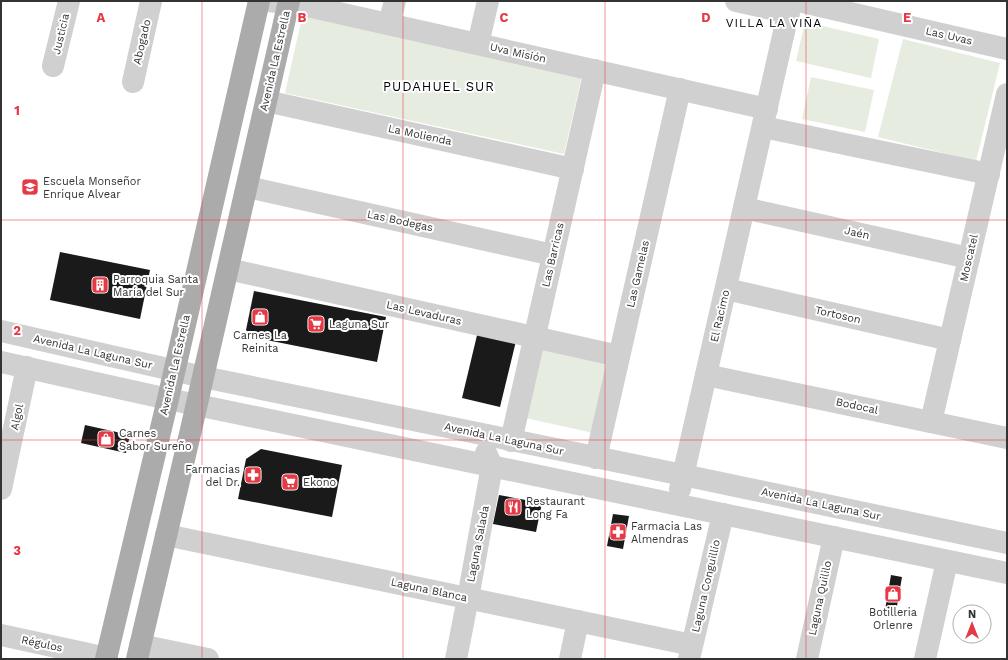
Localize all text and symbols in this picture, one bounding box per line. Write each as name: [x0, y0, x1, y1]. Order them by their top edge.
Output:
text: A: [97, 10, 106, 25]
street label: Avenida La Estrella: [257, 10, 293, 112]
text: B: [298, 10, 307, 25]
text: C: [500, 10, 509, 25]
text: D: [701, 10, 711, 25]
text: E: [903, 10, 911, 25]
street label: Justicia: [50, 12, 72, 56]
district label: VILLA LA VIÑA: [726, 16, 822, 30]
street label: Abogado: [130, 18, 154, 66]
street label: Las Uvas: [924, 24, 974, 48]
street label: Uva Misión: [489, 40, 547, 66]
district label: PUDAHUEL SUR: [383, 79, 495, 94]
text: 1: [14, 103, 20, 118]
street label: La Molienda: [387, 122, 453, 148]
place label: Escuela Monseñor Enrique Alvear: [43, 175, 141, 201]
school or university icon: Escuela Monseñor Enrique Alvear: [20, 177, 40, 197]
street label: Las Bodegas: [366, 208, 434, 234]
street label: Las Barricas: [539, 221, 567, 289]
street label: Jaén: [843, 224, 871, 242]
street label: Moscatel: [957, 232, 981, 283]
street label: Las Gamelas: [624, 239, 652, 309]
place label: Parroquia Santa María del Sur: [113, 273, 198, 299]
building icon: Parroquia Santa María del Sur: [90, 275, 110, 295]
street label: El Racimo: [708, 288, 732, 344]
street label: Las Levaduras: [385, 298, 463, 328]
street label: Tortoson: [814, 303, 862, 327]
shop icon: Carnes La Reinita: [250, 307, 270, 327]
street label: Avenida La Estrella: [157, 314, 193, 416]
supermarket icon: Laguna Sur: [306, 314, 326, 334]
place label: Laguna Sur: [329, 318, 390, 331]
text: 2: [13, 323, 21, 338]
place label: Carnes La Reinita: [233, 329, 287, 355]
street label: Avenida La Laguna Sur: [32, 332, 154, 372]
street label: Bodocal: [835, 395, 880, 417]
street label: Algol: [8, 402, 26, 431]
street label: Avenida La Laguna Sur: [443, 420, 565, 458]
place label: Carnes Sabor Sureño: [119, 427, 192, 453]
shop icon: Carnes Sabor Sureño: [96, 429, 116, 449]
place label: Farmacias del Dr.: [185, 463, 240, 489]
pharmacy icon: Farmacias del Dr.: [243, 465, 263, 485]
supermarket icon: Ekono: [280, 472, 300, 492]
place label: Ekono: [303, 476, 336, 489]
street label: Avenida La Laguna Sur: [760, 485, 882, 523]
place label: Restaurant Long Fa: [526, 495, 585, 521]
restaurant icon: Restaurant Long Fa: [503, 497, 523, 517]
street label: Laguna Salada: [464, 505, 492, 583]
place label: Farmacia Las Almendras: [631, 520, 702, 546]
pharmacy icon: Farmacia Las Almendras: [608, 522, 628, 542]
street label: Laguna Conguillío: [689, 538, 723, 634]
text: 3: [13, 543, 21, 558]
street label: Laguna Quililo: [806, 559, 834, 637]
street label: Laguna Blanca: [390, 576, 468, 604]
shop icon: Botilleria Orlenre: [883, 584, 903, 604]
north arrow: [952, 604, 992, 644]
place label: Botilleria Orlenre: [869, 606, 917, 632]
text: N: [968, 608, 976, 621]
street label: Régulos: [20, 633, 64, 655]

